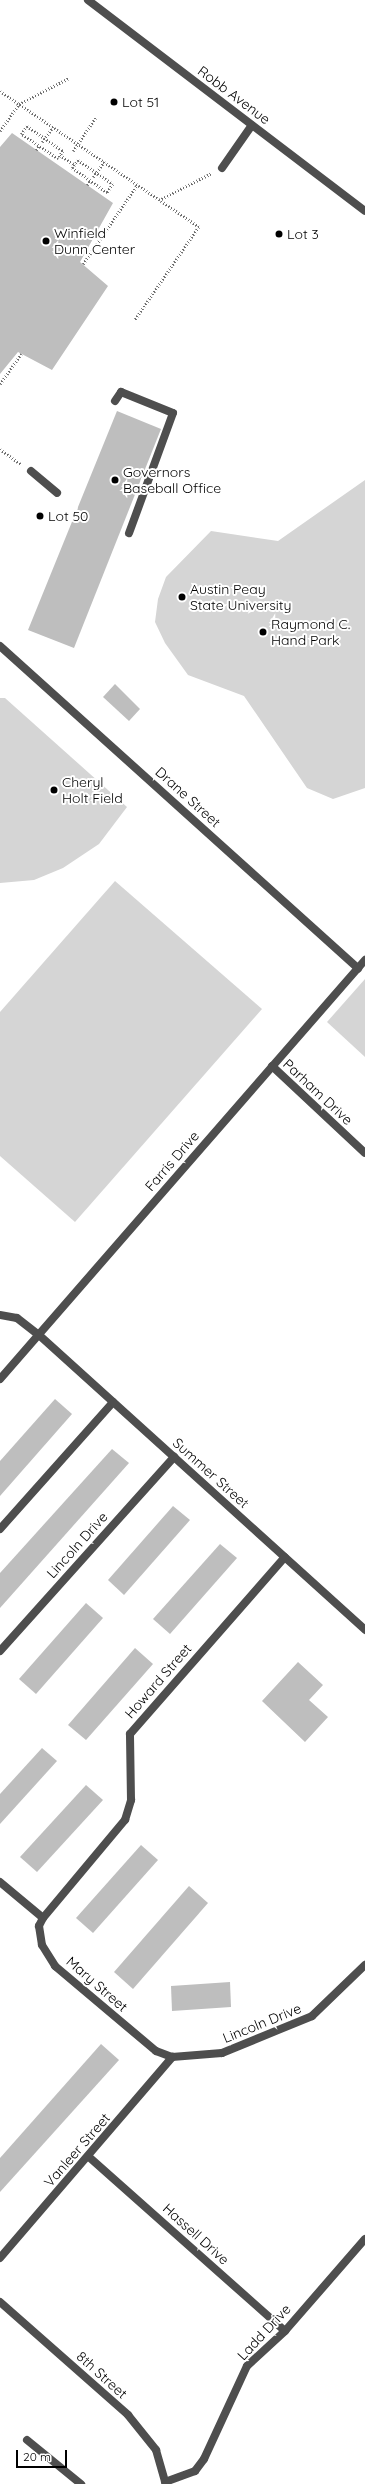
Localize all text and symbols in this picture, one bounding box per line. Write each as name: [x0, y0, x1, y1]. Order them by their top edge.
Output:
street label: Robb Avenue: [194, 62, 274, 128]
place label: Lot 51: [122, 94, 159, 110]
marker: Lot 51: [109, 97, 119, 107]
place label: Winfield Dunn Center: [54, 225, 135, 258]
place label: Lot 3: [287, 226, 319, 242]
marker: Lot 3: [274, 229, 284, 239]
marker: Winfield Dunn Center: [41, 236, 51, 246]
place label: Governors Baseball Office: [123, 464, 221, 496]
marker: Governors Baseball Office: [110, 475, 120, 485]
place label: Lot 50: [48, 508, 88, 524]
marker: Lot 50: [35, 511, 45, 521]
place label: Austin Peay State University: [190, 581, 291, 614]
marker: Austin Peay State University: [177, 592, 187, 602]
place label: Raymond C. Hand Park: [271, 616, 350, 648]
marker: Raymond C. Hand Park: [258, 627, 268, 637]
street label: Drane Street: [152, 763, 224, 831]
place label: Cheryl Holt Field: [62, 774, 123, 806]
marker: Cheryl Holt Field: [49, 785, 59, 795]
street label: Parham Drive: [280, 1056, 356, 1128]
street label: Farris Drive: [141, 1128, 203, 1194]
street label: Summer Street: [169, 1434, 253, 1512]
street label: Lincoln Drive: [43, 1509, 111, 1581]
street label: Howard Street: [121, 1640, 195, 1722]
street label: Mary Street: [63, 1953, 131, 2015]
street label: Lincoln Drive: [220, 2000, 304, 2046]
street label: Vanleer Street: [40, 2110, 114, 2190]
street label: Hassell Drive: [159, 2200, 233, 2268]
street label: Ladd Drive: [234, 2301, 294, 2363]
street label: 8th Street: [73, 2348, 131, 2402]
scale bar: [18, 2442, 69, 2468]
text: 20 m: [23, 2449, 51, 2464]

